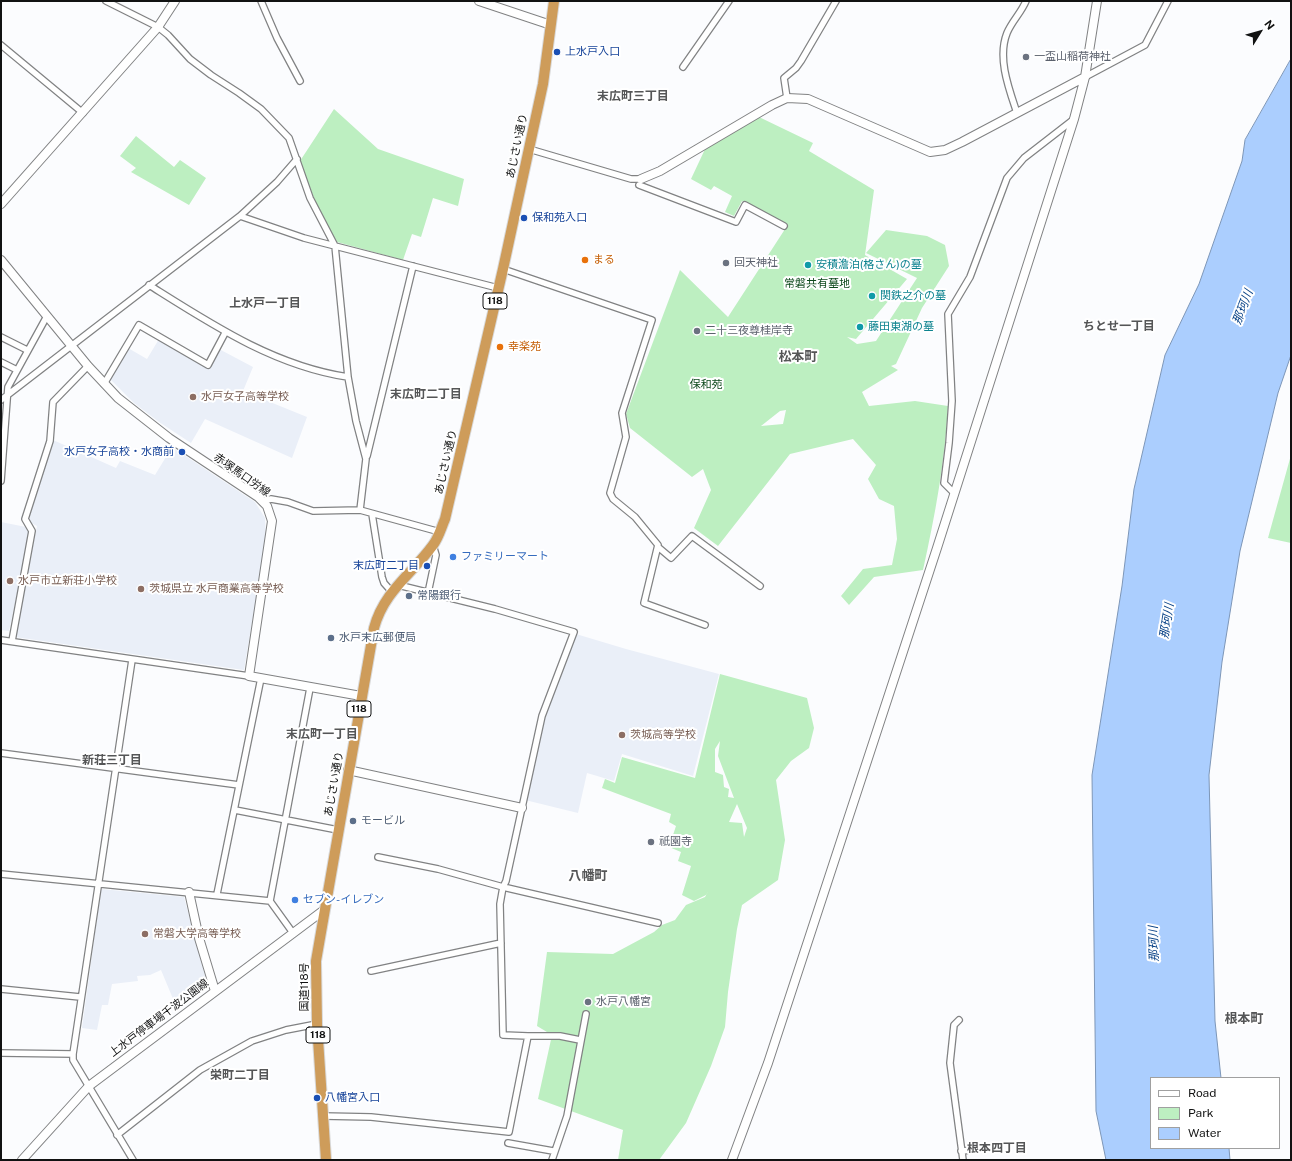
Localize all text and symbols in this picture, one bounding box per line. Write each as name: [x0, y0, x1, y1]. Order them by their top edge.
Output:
north arrow: [1240, 12, 1280, 52]
text: N: [1262, 18, 1277, 32]
place label: 上水戸入口: [565, 45, 620, 59]
marker: 上水戸入口: [552, 47, 562, 57]
place label: 一盃山稲荷神社: [1034, 50, 1111, 64]
marker: 一盃山稲荷神社: [1021, 52, 1031, 62]
district label: 末広町三丁目: [597, 89, 669, 103]
street label: あじさい通り: [504, 112, 530, 180]
place label: 保和苑入口: [532, 211, 587, 225]
marker: 保和苑入口: [519, 213, 529, 223]
place label: まる: [593, 253, 615, 267]
marker: まる: [580, 255, 590, 265]
place label: 回天神社: [734, 256, 778, 270]
marker: 回天神社: [721, 258, 731, 268]
place label: 安積澹泊(格さん)の墓: [816, 258, 922, 272]
marker: 安積澹泊(格さん)の墓: [803, 260, 813, 270]
park label: 常磐共有墓地: [784, 277, 850, 291]
water label: 那珂川: [1230, 288, 1256, 326]
place label: 関鉄之介の墓: [880, 289, 946, 303]
marker: 関鉄之介の墓: [867, 291, 877, 301]
road number: 118: [483, 293, 507, 309]
district label: 上水戸一丁目: [229, 296, 301, 310]
district label: ちとせ一丁目: [1083, 319, 1155, 333]
place label: 藤田東湖の墓: [868, 320, 934, 334]
marker: 藤田東湖の墓: [855, 322, 865, 332]
place label: 二十三夜尊桂岸寺: [705, 324, 793, 338]
marker: 二十三夜尊桂岸寺: [692, 326, 702, 336]
place label: 幸楽苑: [508, 340, 541, 354]
marker: 幸楽苑: [495, 342, 505, 352]
district label: 松本町: [779, 349, 817, 365]
park label: 保和苑: [690, 378, 722, 392]
district label: 末広町二丁目: [390, 387, 462, 401]
place label: 水戸女子高等学校: [201, 390, 289, 404]
marker: 水戸女子高等学校: [188, 392, 198, 402]
street label: あじさい通り: [432, 428, 460, 496]
place label: 水戸女子高校・水商前: [64, 445, 174, 459]
marker: 水戸女子高校・水商前: [177, 447, 187, 457]
street label: 赤塚馬口労線: [211, 451, 273, 499]
place label: ファミリーマート: [461, 550, 549, 564]
marker: ファミリーマート: [448, 552, 458, 562]
place label: 末広町二丁目: [353, 559, 419, 573]
marker: 末広町二丁目: [422, 561, 432, 571]
place label: 水戸市立新荘小学校: [18, 574, 117, 588]
marker: 水戸市立新荘小学校: [5, 576, 15, 586]
place label: 茨城県立 水戸商業高等学校: [149, 582, 284, 596]
marker: 茨城県立 水戸商業高等学校: [136, 584, 146, 594]
place label: 常陽銀行: [417, 589, 461, 603]
marker: 常陽銀行: [404, 591, 414, 601]
water label: 那珂川: [1157, 602, 1177, 640]
place label: 水戸末広郵便局: [339, 631, 416, 645]
marker: 水戸末広郵便局: [326, 633, 336, 643]
road number: 118: [347, 701, 371, 717]
district label: 末広町一丁目: [286, 727, 358, 741]
place label: 茨城高等学校: [630, 728, 696, 742]
marker: 茨城高等学校: [617, 730, 627, 740]
street label: あじさい通り: [322, 750, 346, 818]
district label: 新荘三丁目: [82, 753, 142, 767]
place label: モービル: [361, 814, 405, 828]
marker: モービル: [348, 816, 358, 826]
place label: 祇園寺: [659, 835, 692, 849]
marker: 祇園寺: [646, 837, 656, 847]
district label: 八幡町: [569, 868, 607, 884]
place label: セブン-イレブン: [303, 893, 384, 907]
marker: セブン-イレブン: [290, 895, 300, 905]
water label: 那珂川: [1146, 926, 1162, 962]
place label: 常磐大学高等学校: [153, 927, 241, 941]
marker: 常磐大学高等学校: [140, 929, 150, 939]
street label: 国道118号: [298, 962, 312, 1012]
street label: 上水戸停車場千波公園線: [107, 976, 211, 1060]
place label: 水戸八幡宮: [596, 995, 651, 1009]
marker: 水戸八幡宮: [583, 997, 593, 1007]
district label: 根本町: [1225, 1011, 1263, 1027]
road number: 118: [306, 1027, 330, 1043]
district label: 栄町二丁目: [210, 1068, 270, 1082]
legend: [1150, 1077, 1280, 1149]
text: Road: [1188, 1086, 1216, 1100]
place label: 八幡宮入口: [325, 1091, 380, 1105]
marker: 八幡宮入口: [312, 1093, 322, 1103]
text: Park: [1188, 1106, 1214, 1120]
text: Water: [1188, 1126, 1221, 1140]
district label: 根本四丁目: [967, 1141, 1027, 1155]

